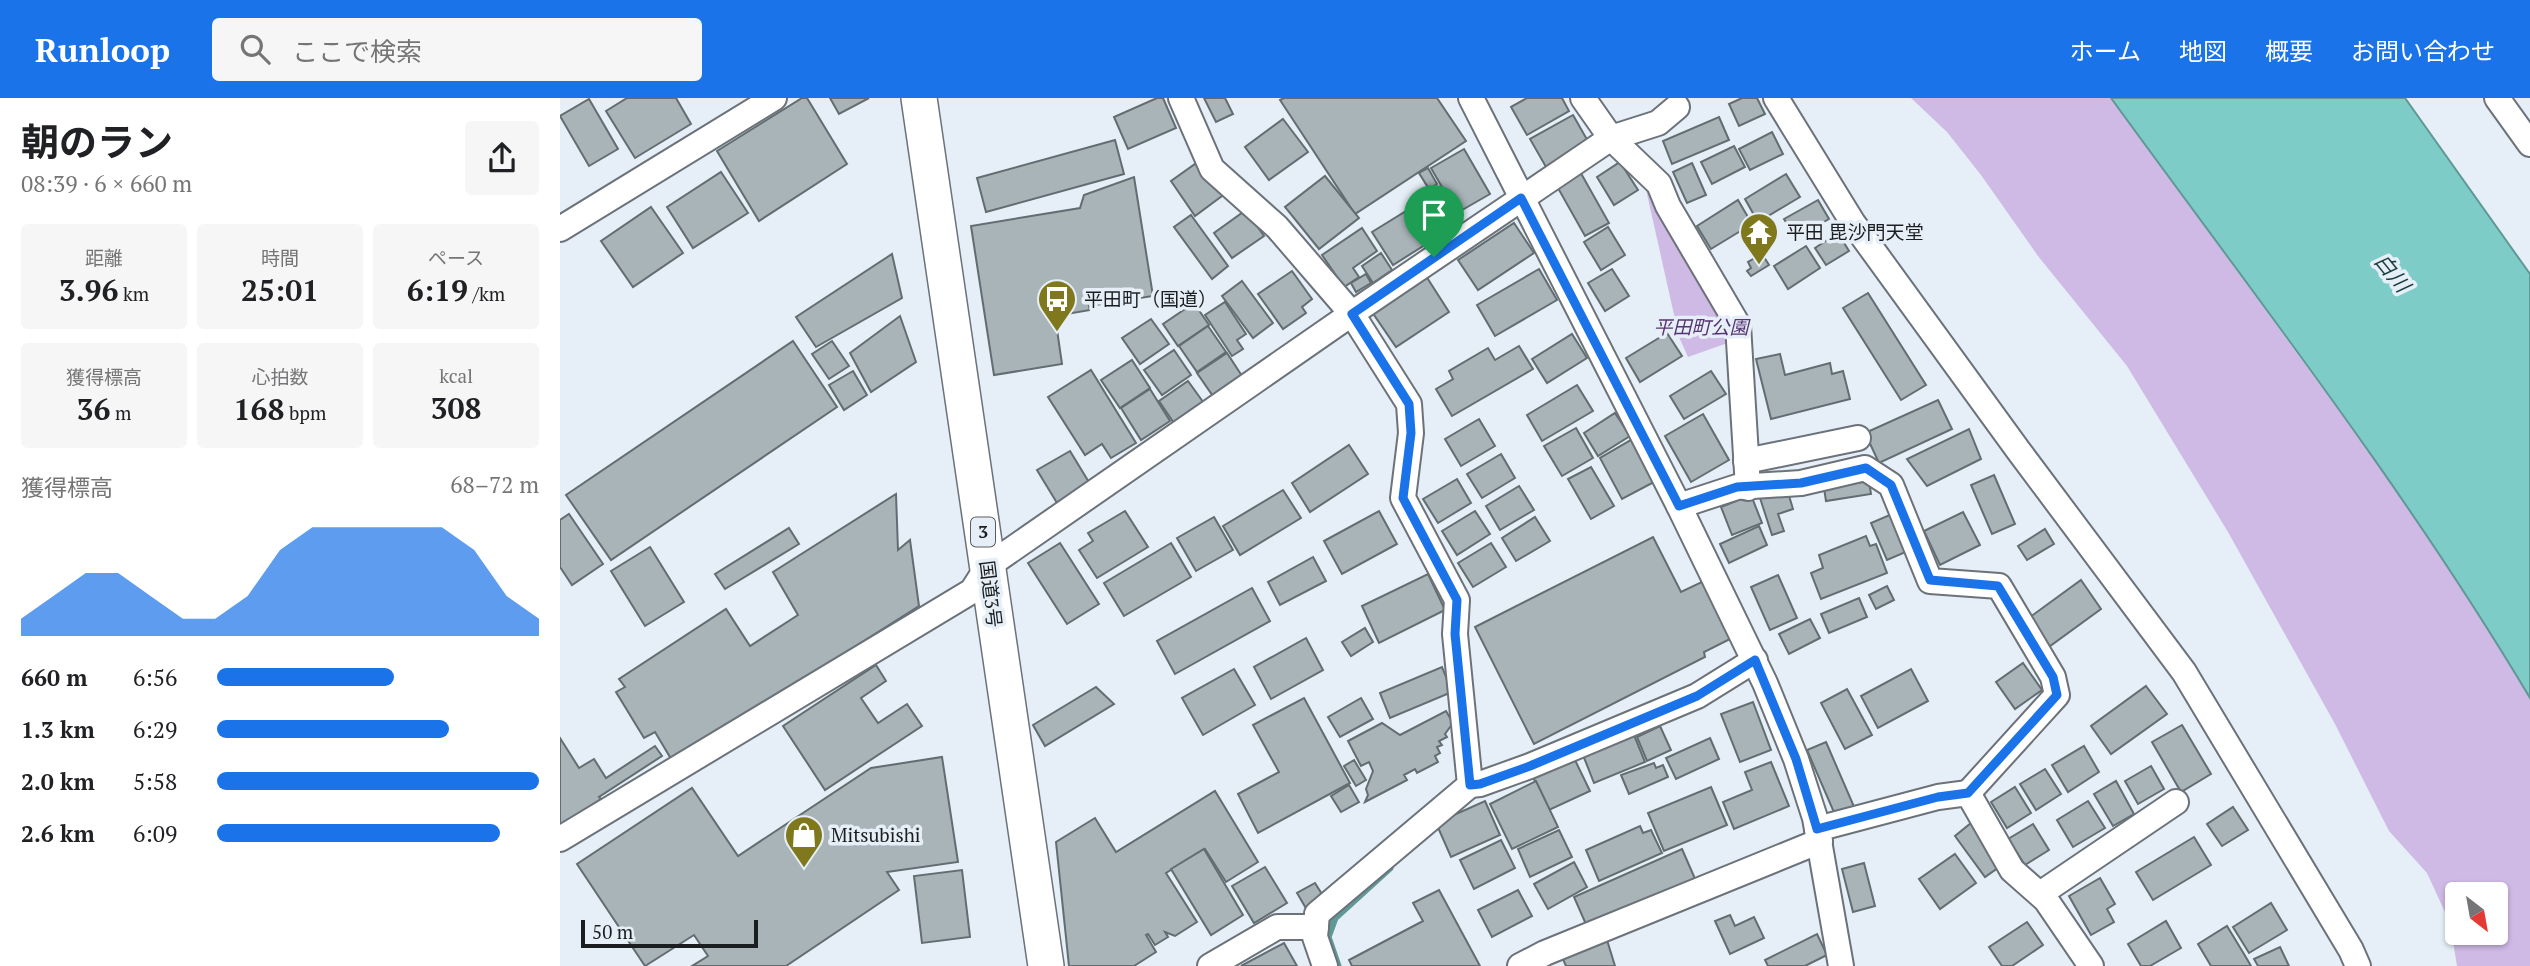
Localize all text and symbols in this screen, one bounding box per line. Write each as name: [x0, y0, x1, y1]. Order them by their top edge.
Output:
search box: [212, 18, 702, 81]
text: Runloop: [35, 28, 170, 71]
icon: search: [236, 30, 274, 68]
text: ここで検索: [292, 34, 422, 68]
text: ホーム: [2070, 35, 2141, 67]
text: 地図: [2179, 35, 2227, 67]
text: 概要: [2265, 35, 2313, 67]
text: お問い合わせ: [2351, 35, 2495, 67]
text: 朝のラン: [21, 117, 173, 167]
button: share: [465, 121, 539, 195]
text: 08:39 · 6 × 660 m: [21, 168, 192, 199]
pin: [1404, 185, 1464, 257]
icon: arrive: [1415, 196, 1453, 234]
temple icon: 平田 毘沙門天堂: [1738, 211, 1780, 266]
place label: 平田 毘沙門天堂: [1786, 219, 1924, 244]
text: 距離: [85, 245, 123, 270]
text: 時間: [261, 245, 299, 270]
text: ペース: [428, 245, 484, 270]
water label: 白川: [2369, 247, 2418, 299]
text: 3.96: [59, 270, 118, 310]
text: 25:01: [241, 270, 319, 310]
text: 6:19: [407, 270, 468, 310]
bus stop icon: 平田町（国道）: [1036, 278, 1078, 333]
text: km: [118, 281, 149, 306]
text: /km: [468, 281, 505, 306]
place label: 平田町（国道）: [1084, 286, 1217, 311]
park label: 平田町公園: [1653, 314, 1751, 339]
text: kcal: [439, 363, 473, 388]
text: 獲得標高: [66, 364, 142, 389]
text: 心拍数: [251, 364, 309, 389]
text: 308: [431, 388, 481, 428]
text: 36: [77, 389, 110, 429]
text: 168: [234, 389, 284, 429]
text: m: [110, 400, 131, 425]
text: bpm: [284, 400, 326, 425]
text: 68–72 m: [450, 469, 539, 500]
text: 獲得標高: [21, 472, 113, 503]
road number: 3: [971, 518, 995, 546]
street label: 国道3号: [975, 559, 1008, 629]
text: 660 m: [21, 662, 87, 693]
text: 6:56: [133, 662, 177, 693]
text: 1.3 km: [21, 714, 95, 745]
text: 6:29: [133, 714, 177, 745]
text: 2.0 km: [21, 766, 95, 797]
text: 5:58: [133, 766, 177, 797]
shop icon: Mitsubishi: [783, 814, 825, 869]
text: 2.6 km: [21, 818, 95, 849]
text: 6:09: [133, 818, 177, 849]
place label: Mitsubishi: [831, 822, 921, 847]
north arrow: [2445, 882, 2508, 945]
map controls: [2445, 882, 2508, 945]
scale bar: [581, 917, 758, 949]
text: 50 m: [592, 919, 633, 944]

